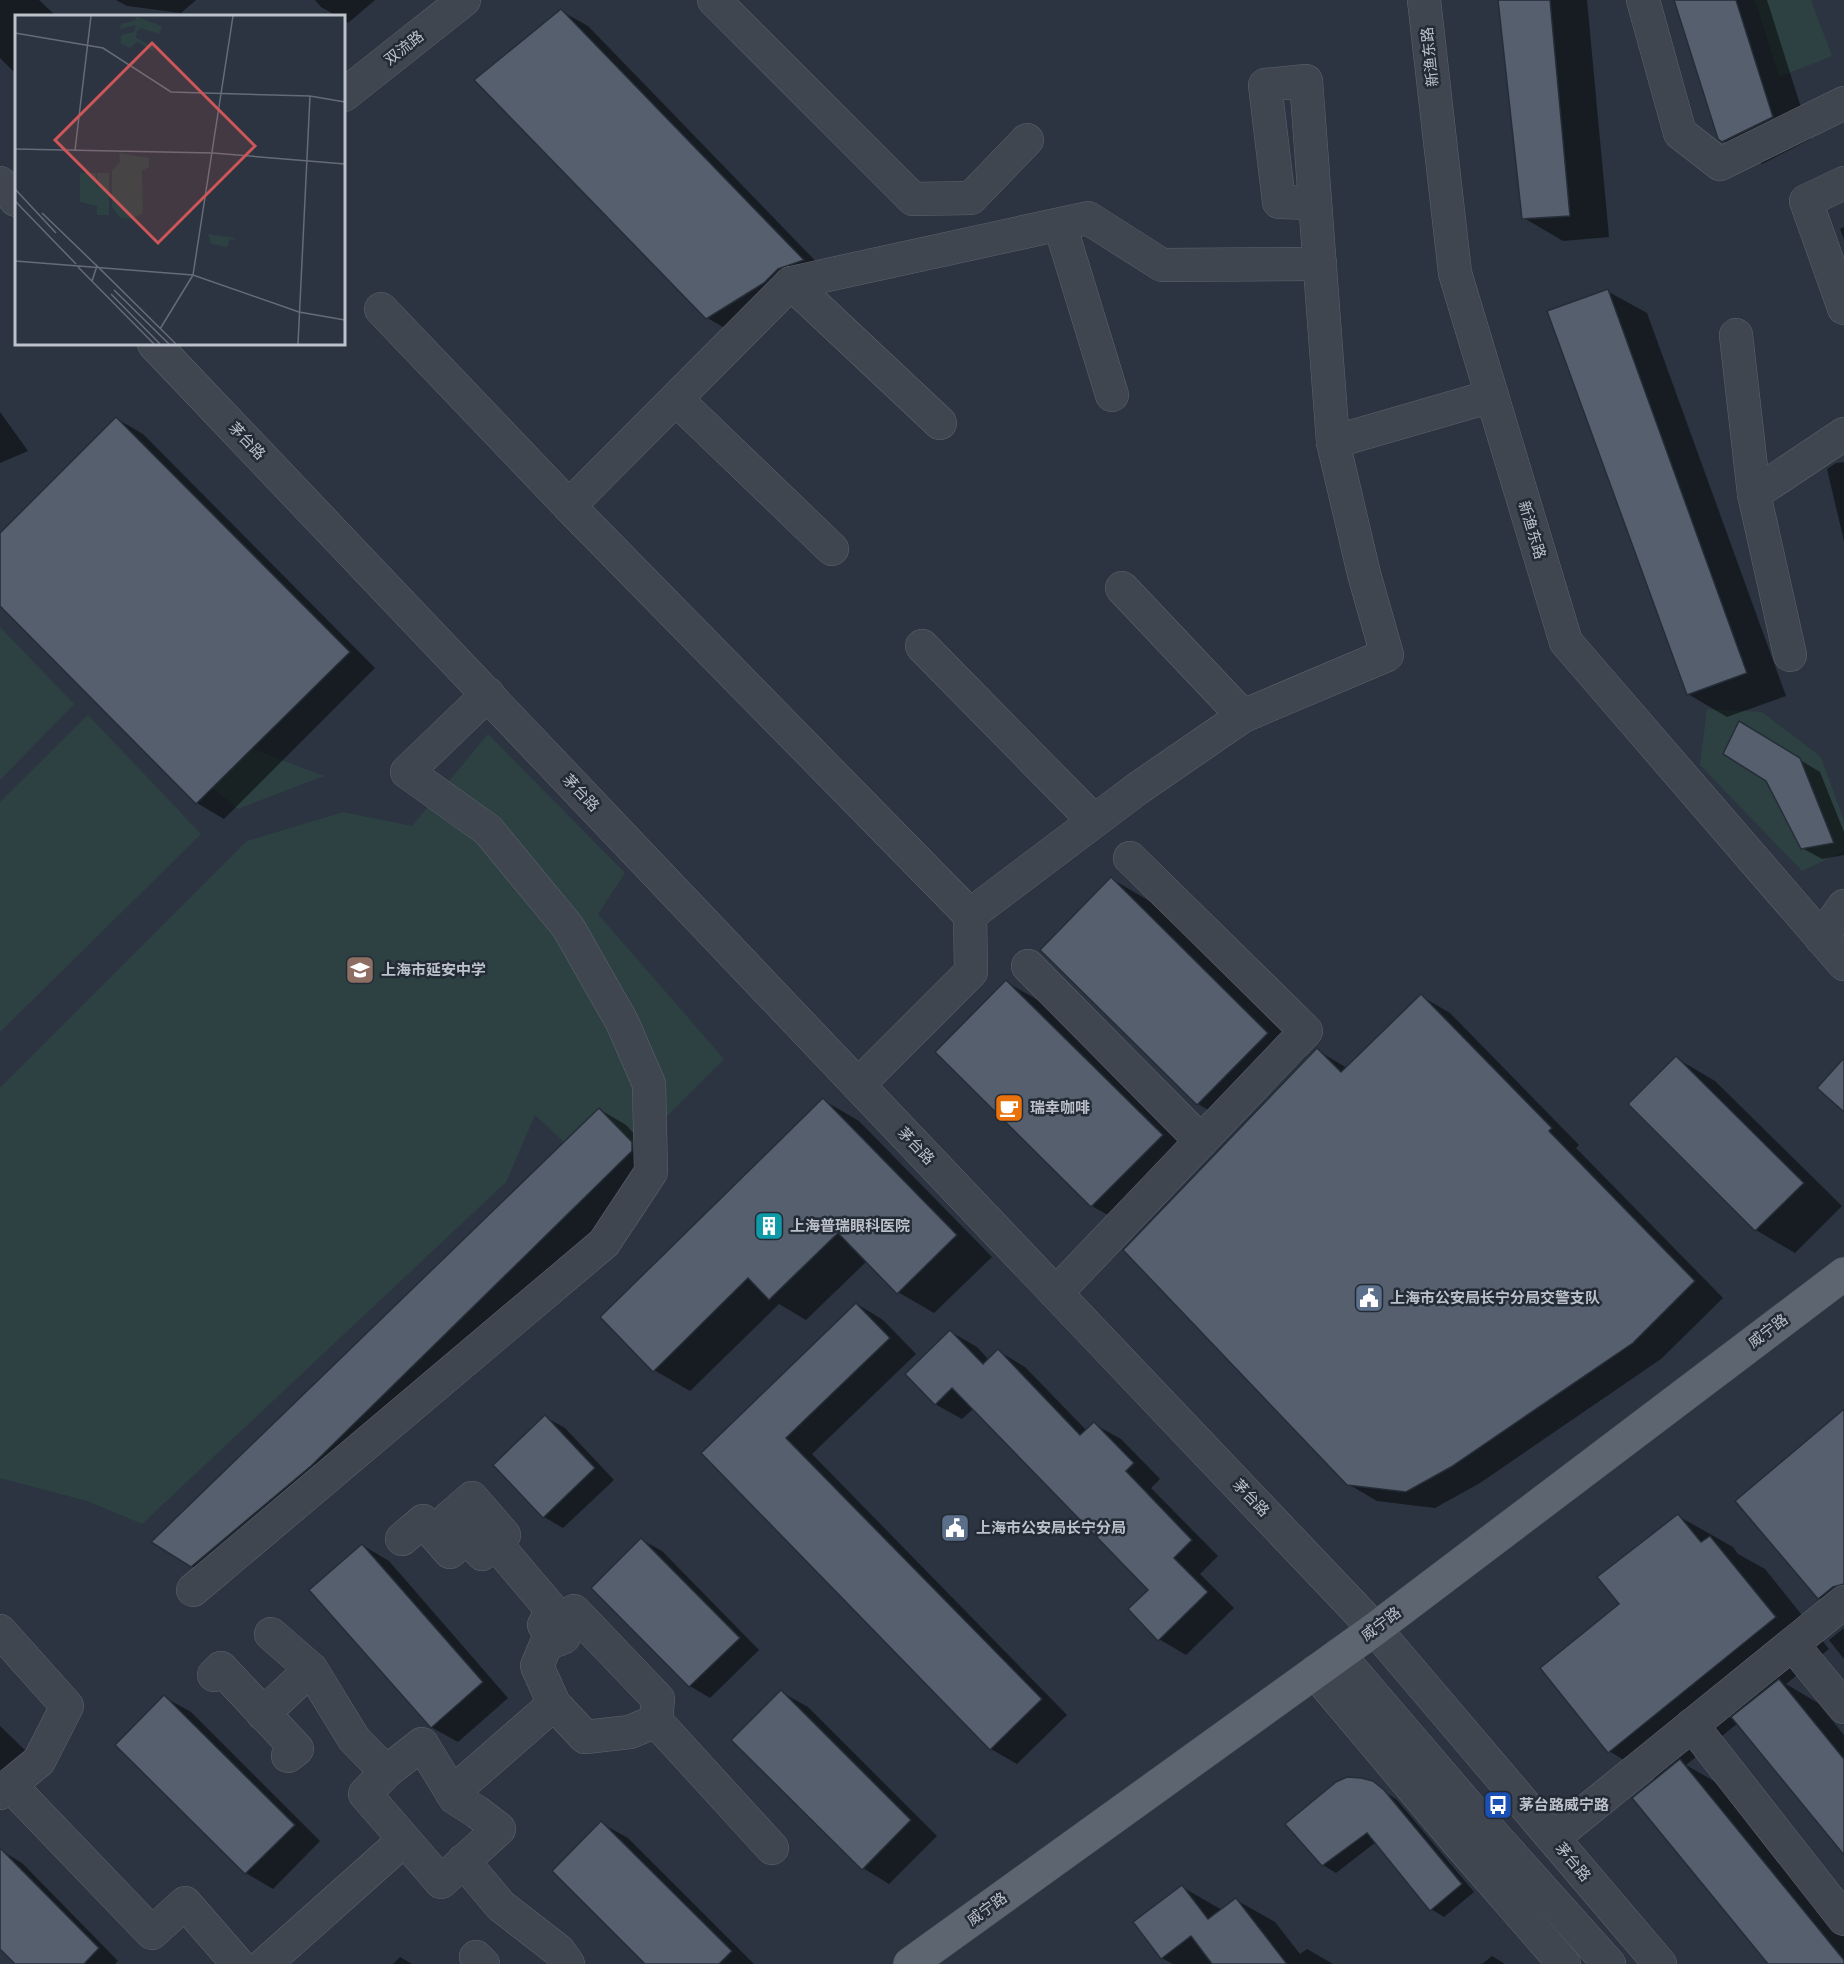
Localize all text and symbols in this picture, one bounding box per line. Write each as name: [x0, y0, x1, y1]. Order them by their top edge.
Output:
inset map: [15, 15, 345, 345]
street label: 新渔东路: [1418, 26, 1442, 88]
street label: 双流路: [381, 27, 427, 69]
street label: 茅台路: [225, 419, 269, 463]
street label: 新渔东路: [1515, 499, 1549, 561]
street label: 茅台路: [559, 771, 603, 815]
school or university icon: 上海市延安中学: [344, 954, 376, 986]
place label: 上海市延安中学: [381, 961, 486, 979]
cafe icon: 瑞幸咖啡: [993, 1092, 1025, 1124]
place label: 瑞幸咖啡: [1030, 1099, 1090, 1117]
street label: 茅台路: [894, 1124, 938, 1168]
building icon: 上海普瑞眼科医院: [753, 1210, 785, 1242]
place label: 上海普瑞眼科医院: [790, 1217, 910, 1235]
public building icon: 上海市公安局长宁分局交警支队: [1353, 1282, 1385, 1314]
place label: 上海市公安局长宁分局交警支队: [1390, 1289, 1600, 1307]
street label: 威宁路: [1745, 1310, 1791, 1352]
street label: 茅台路: [1229, 1476, 1273, 1520]
public building icon: 上海市公安局长宁分局: [939, 1512, 971, 1544]
place label: 上海市公安局长宁分局: [976, 1519, 1126, 1537]
street label: 威宁路: [1358, 1603, 1404, 1645]
bus stop icon: 茅台路威宁路: [1482, 1789, 1514, 1821]
place label: 茅台路威宁路: [1519, 1796, 1609, 1814]
street label: 茅台路: [1552, 1839, 1594, 1885]
street label: 威宁路: [964, 1888, 1010, 1930]

